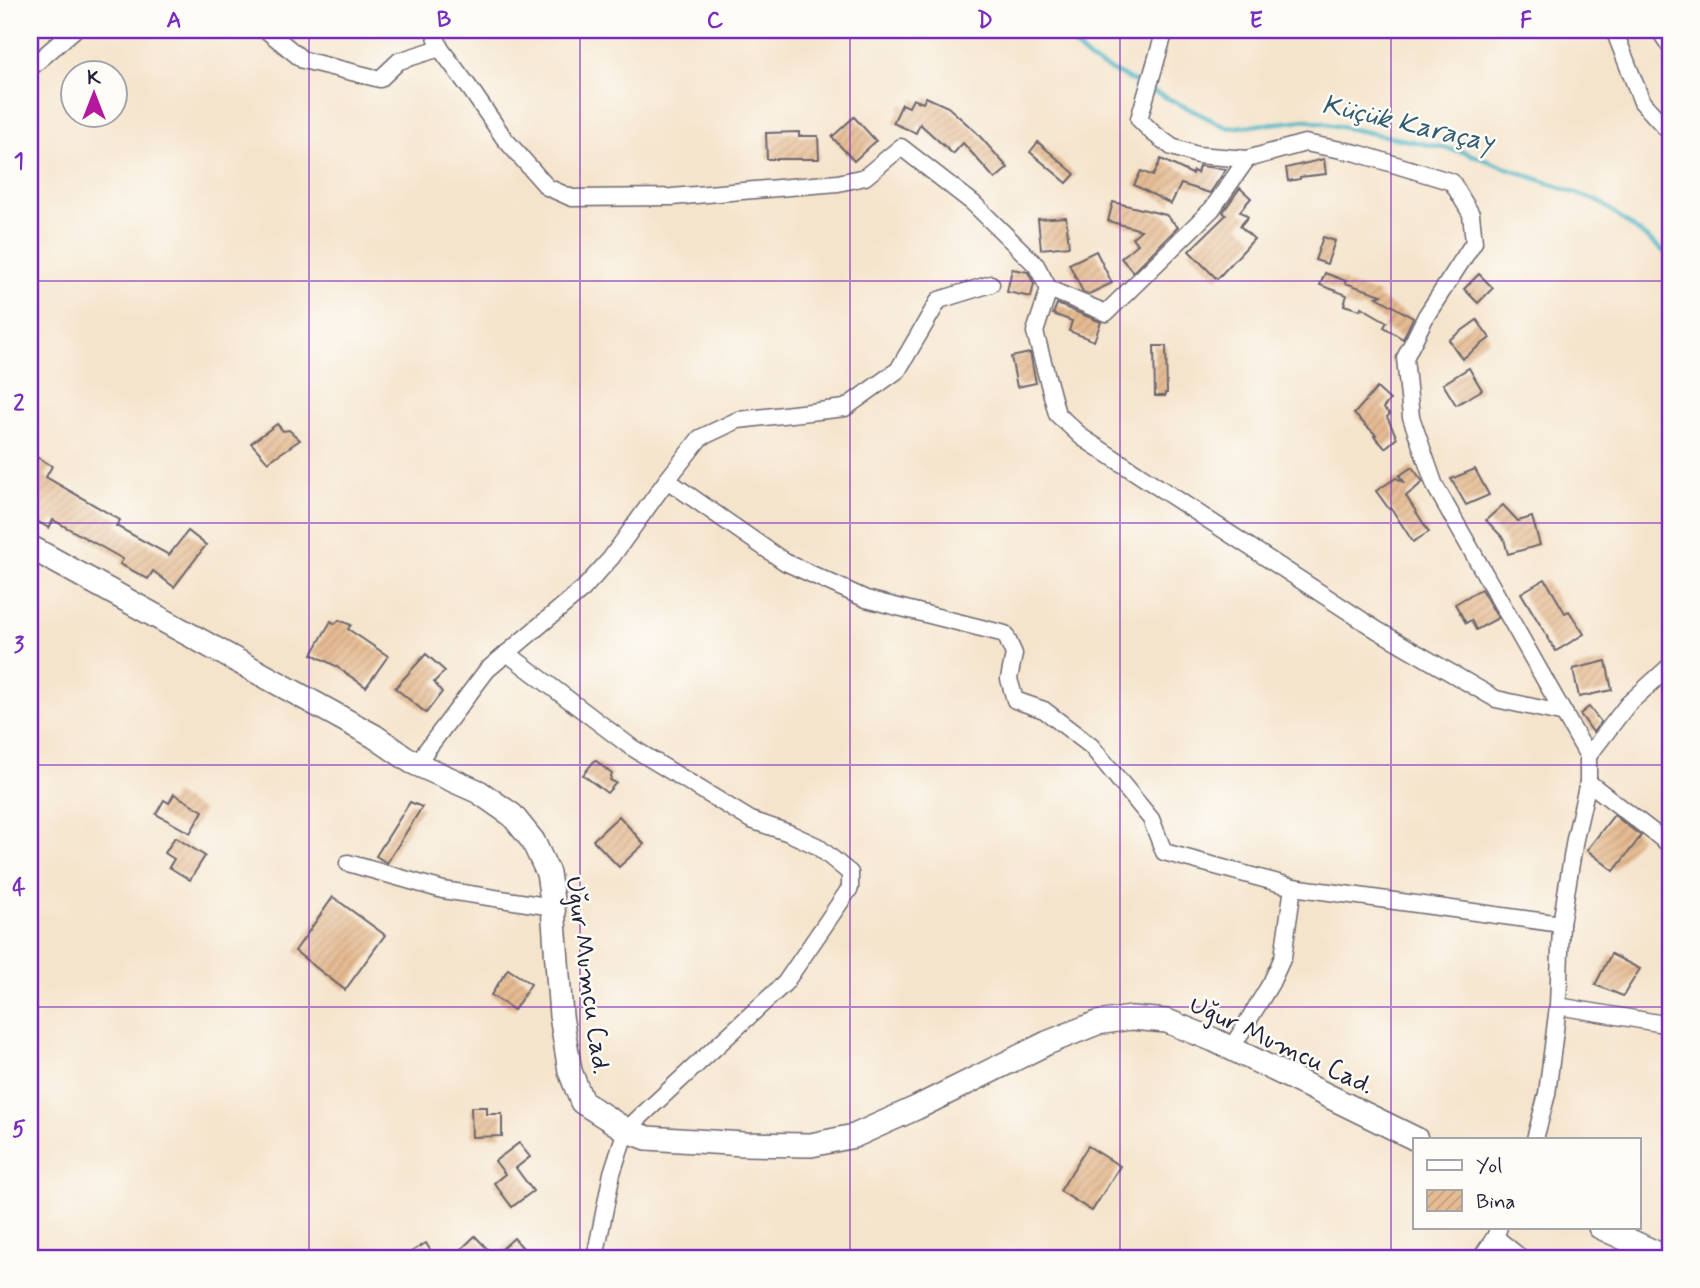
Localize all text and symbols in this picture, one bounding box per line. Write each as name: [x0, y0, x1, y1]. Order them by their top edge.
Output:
text: A: [166, 6, 182, 36]
text: B: [437, 6, 452, 36]
text: C: [707, 6, 724, 36]
text: D: [977, 6, 993, 36]
text: E: [1249, 6, 1263, 36]
text: F: [1520, 6, 1532, 36]
north arrow: [60, 60, 130, 130]
text: K: [87, 66, 101, 91]
water label: Küçük Karaçay: [1318, 87, 1499, 163]
text: 1: [14, 147, 24, 177]
text: 2: [13, 389, 25, 419]
text: 3: [14, 631, 25, 661]
text: 4: [12, 873, 26, 903]
street label: Uğur Mumcu Cad.: [556, 874, 618, 1076]
street label: Uğur Mumcu Cad.: [1184, 988, 1379, 1103]
text: 5: [12, 1115, 26, 1145]
legend: [1413, 1138, 1640, 1228]
text: Yol: [1476, 1152, 1502, 1180]
text: Bina: [1476, 1188, 1516, 1216]

